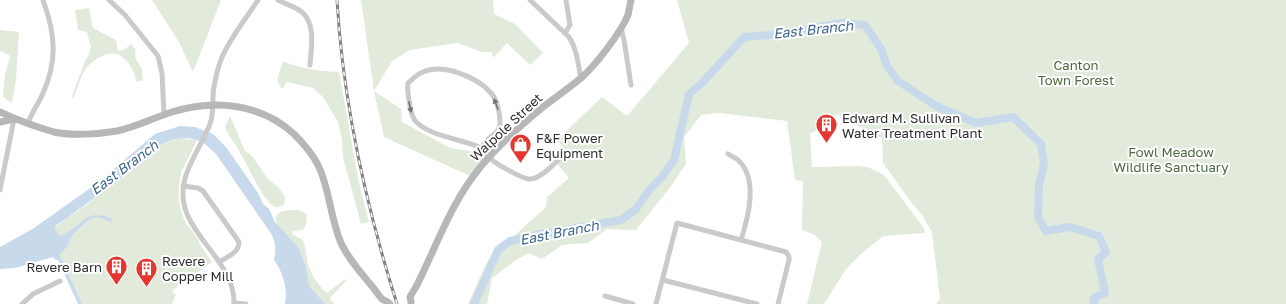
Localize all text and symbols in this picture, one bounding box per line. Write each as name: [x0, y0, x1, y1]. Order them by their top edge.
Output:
water label: East Branch: [772, 16, 855, 42]
park label: Canton Town Forest: [1038, 57, 1114, 88]
street label: Walpole Street: [467, 90, 545, 164]
one-way arrow: [493, 97, 499, 109]
one-way arrow: [408, 101, 414, 114]
place label: Edward M. Sullivan Water Treatment Plant: [842, 110, 982, 141]
building icon: Edward M. Sullivan Water Treatment Plant: [813, 112, 839, 145]
place label: F&F Power Equipment: [536, 130, 603, 161]
shop icon: F&F Power Equipment: [507, 132, 533, 165]
water label: East Branch: [87, 135, 162, 198]
park label: Fowl Meadow Wildlife Sanctuary: [1114, 144, 1229, 175]
water label: East Branch: [518, 216, 601, 248]
place label: Revere Copper Mill: [162, 253, 233, 284]
building icon: Revere Barn: [104, 254, 130, 287]
building icon: Revere Copper Mill: [133, 255, 159, 288]
place label: Revere Barn: [27, 259, 102, 275]

